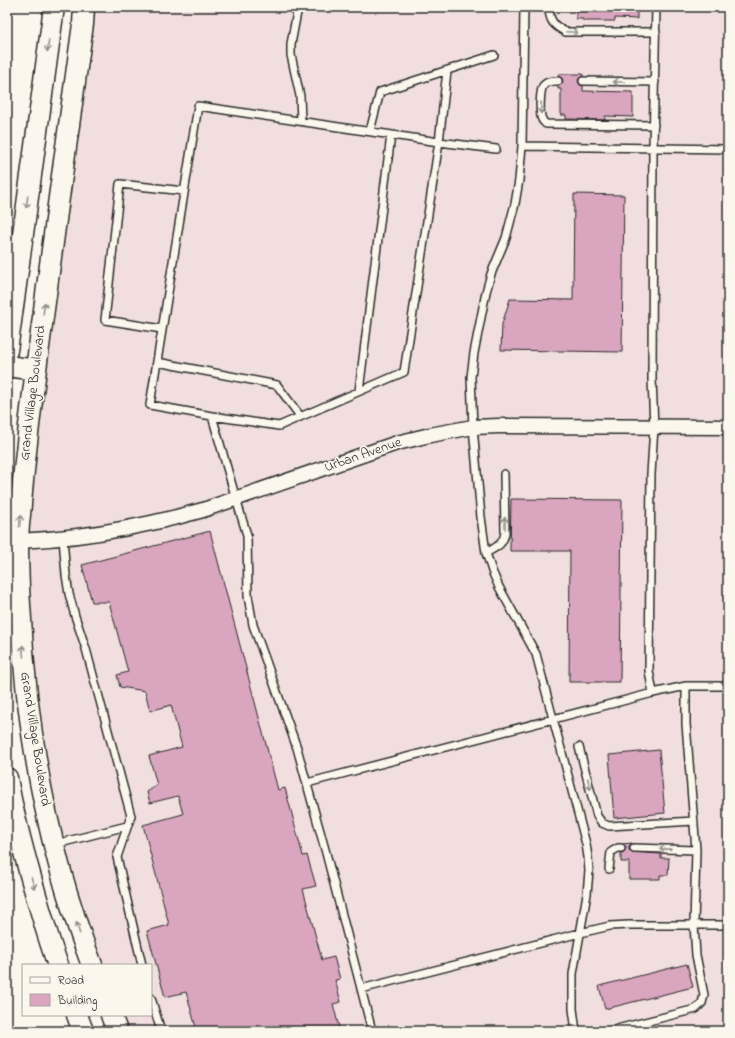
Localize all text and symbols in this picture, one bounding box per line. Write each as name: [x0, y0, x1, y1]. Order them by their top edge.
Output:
one-way arrow: [565, 28, 578, 36]
one-way arrow: [44, 39, 52, 52]
one-way arrow: [613, 78, 626, 86]
one-way arrow: [537, 101, 545, 114]
one-way arrow: [23, 195, 31, 208]
one-way arrow: [40, 302, 48, 315]
street label: Grand Village Boulevard: [14, 324, 53, 462]
street label: Urban Avenue: [322, 432, 405, 478]
one-way arrow: [16, 515, 23, 528]
one-way arrow: [501, 517, 509, 530]
one-way arrow: [19, 645, 26, 658]
street label: Grand Village Boulevard: [13, 670, 56, 808]
one-way arrow: [585, 778, 593, 791]
one-way arrow: [659, 845, 672, 853]
one-way arrow: [30, 877, 37, 890]
one-way arrow: [74, 922, 81, 935]
legend: [22, 964, 152, 1016]
text: Road: [58, 972, 84, 990]
text: Building: [57, 992, 97, 1011]

